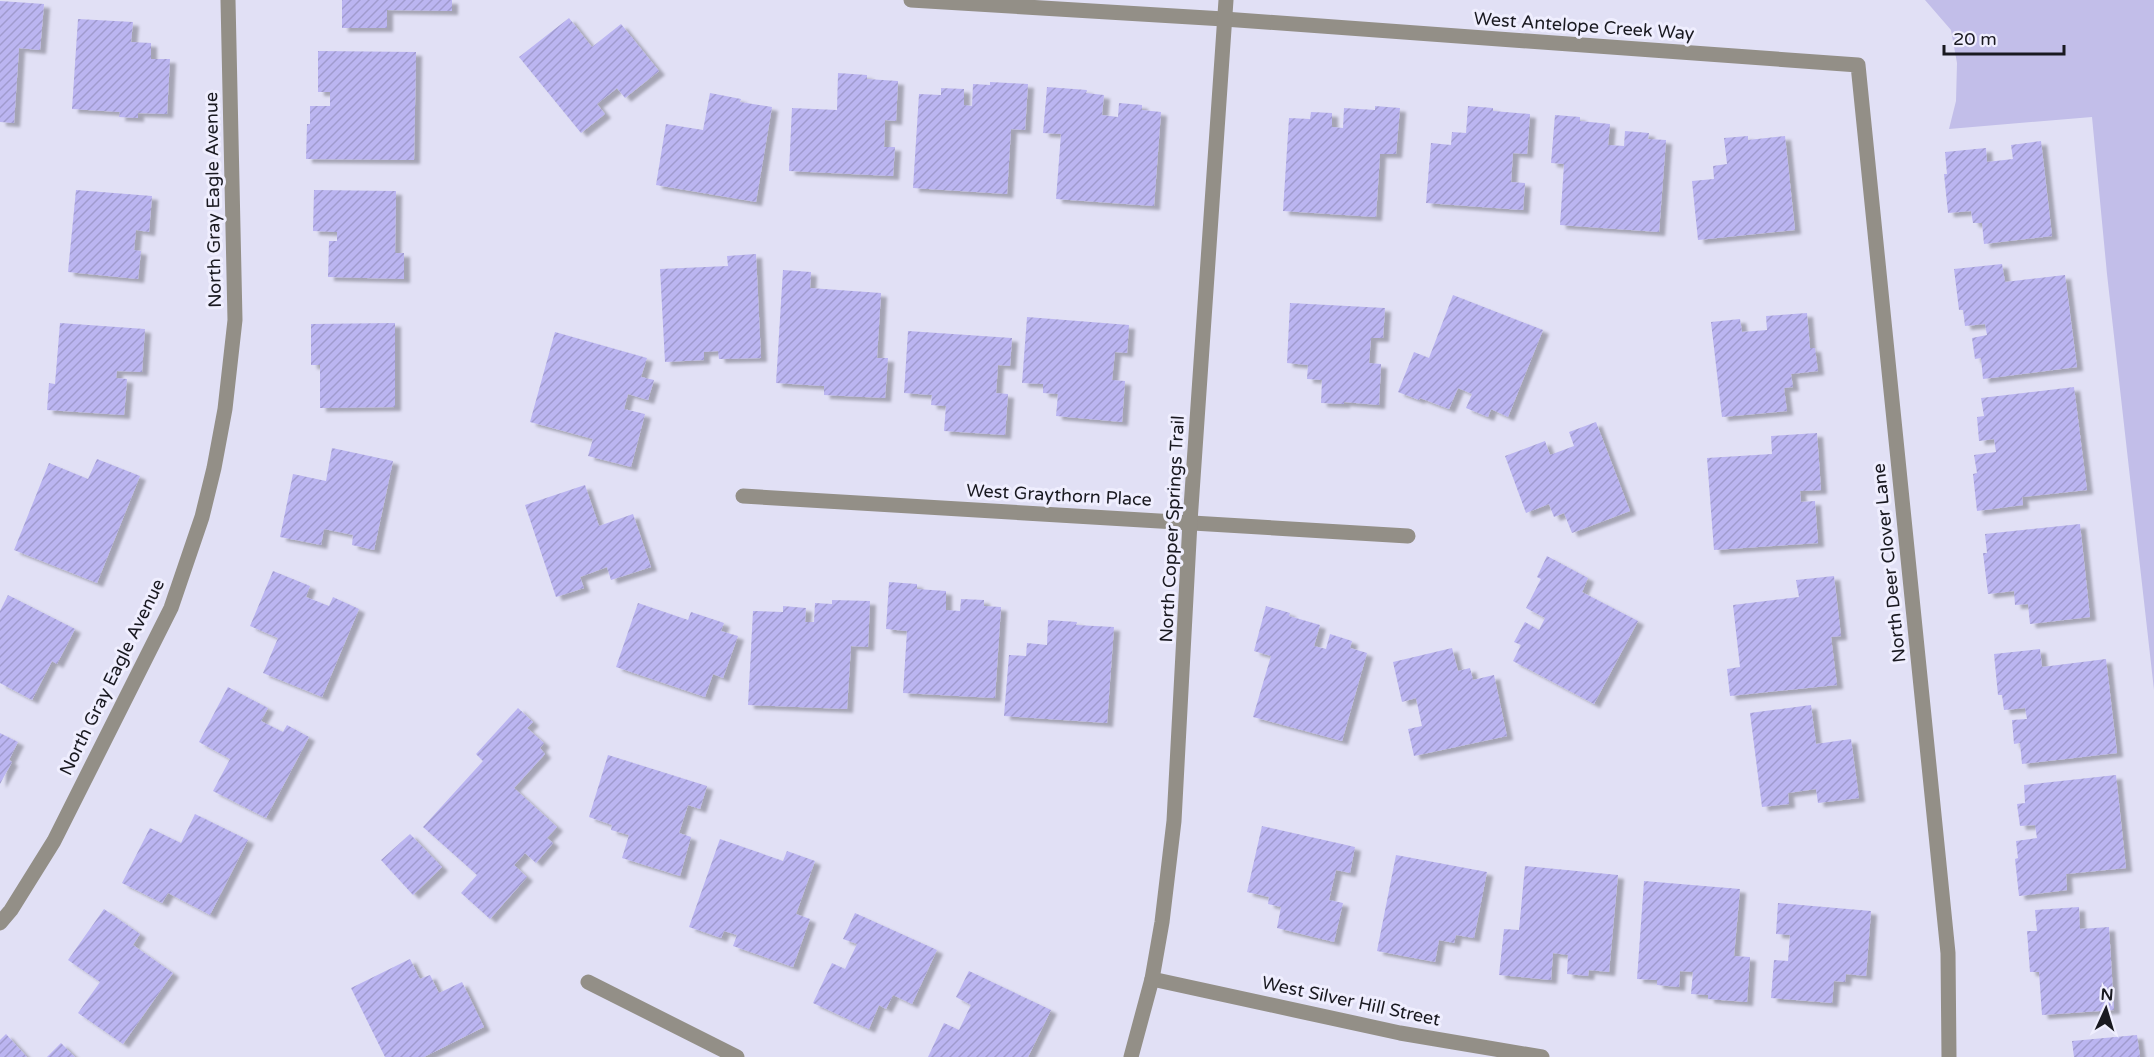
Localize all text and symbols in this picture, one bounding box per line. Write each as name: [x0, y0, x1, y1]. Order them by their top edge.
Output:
street label: West Antelope Creek Way: [1473, 7, 1695, 45]
scale bar: [1944, 18, 2064, 56]
text: 20 m: [1953, 28, 1997, 50]
street label: North Gray Eagle Avenue: [200, 92, 226, 308]
street label: North Copper Springs Trail: [1155, 415, 1189, 643]
street label: North Deer Clover Lane: [1868, 462, 1910, 664]
street label: West Graythorn Place: [966, 479, 1152, 511]
street label: North Gray Eagle Avenue: [55, 575, 169, 779]
street label: West Silver Hill Street: [1260, 971, 1442, 1031]
north arrow: [2076, 979, 2136, 1039]
text: N: [2100, 985, 2114, 1005]

